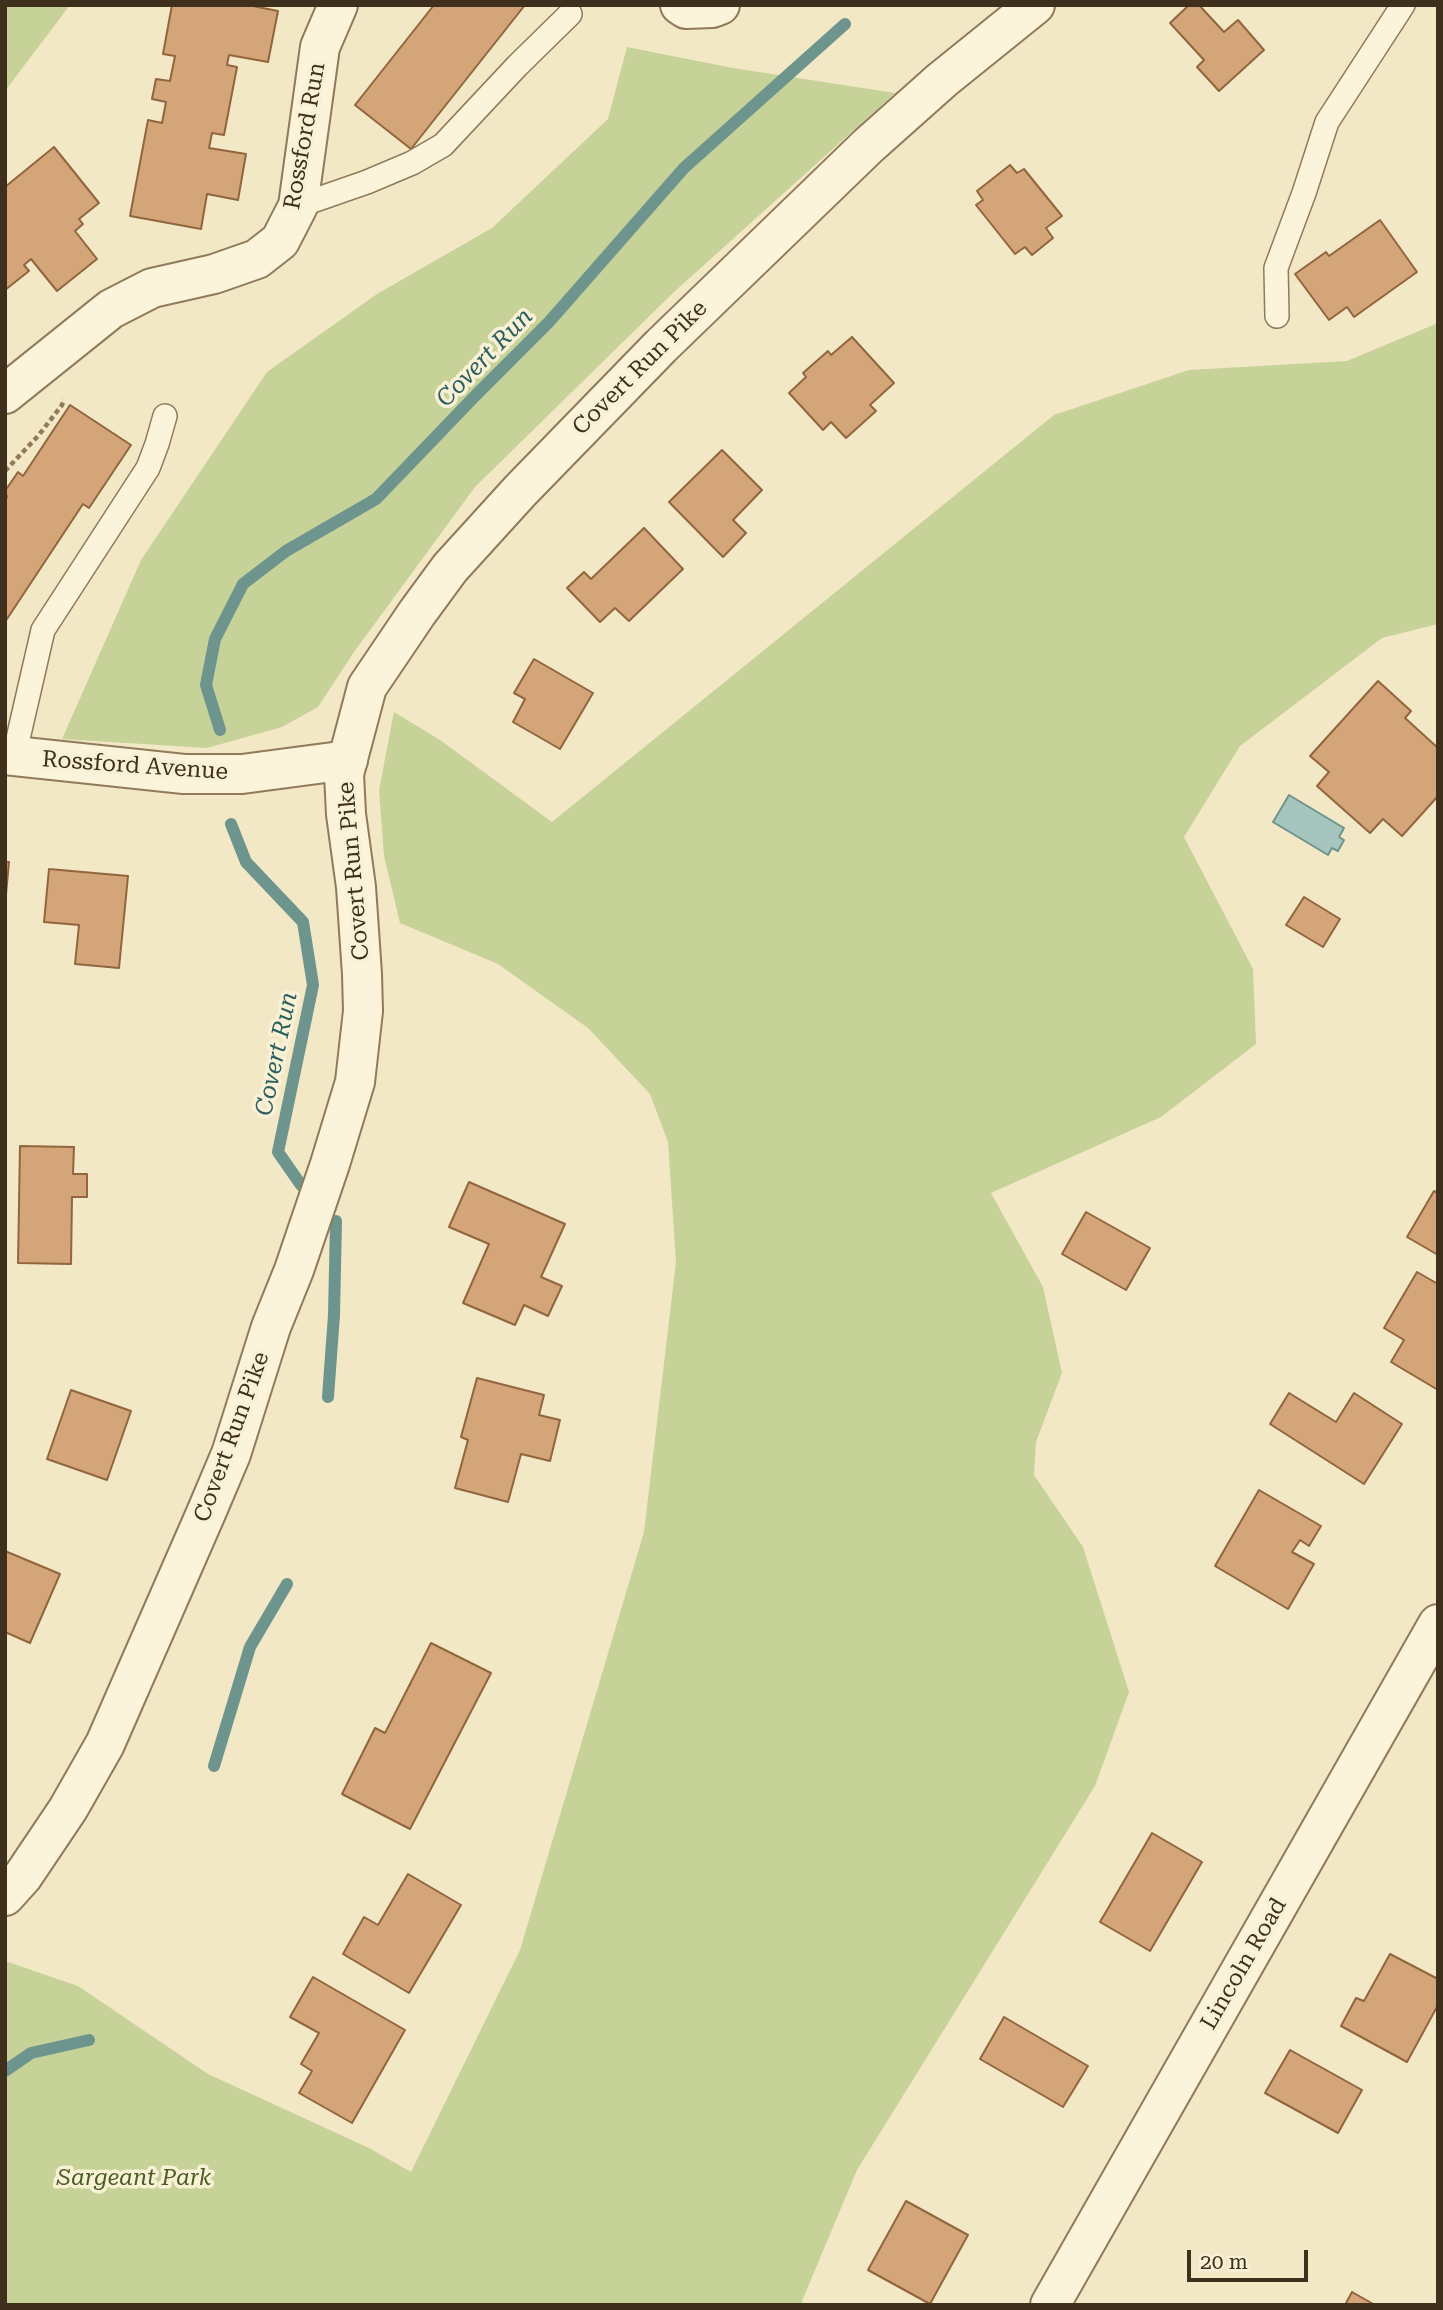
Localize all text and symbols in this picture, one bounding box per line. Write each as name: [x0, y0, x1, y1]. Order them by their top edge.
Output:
street label: Rossford Run: [278, 60, 332, 212]
street label: Covert Run Pike: [567, 295, 713, 441]
water label: Covert Run: [431, 303, 539, 413]
street label: Rossford Avenue: [41, 746, 229, 786]
street label: Covert Run Pike: [332, 781, 376, 961]
water label: Covert Run: [250, 989, 304, 1119]
street label: Covert Run Pike: [188, 1348, 276, 1526]
street label: Lincoln Road: [1195, 1893, 1293, 2035]
park label: Sargeant Park: [57, 2164, 211, 2192]
scale bar: [1191, 2236, 1312, 2280]
text: 20 m: [1200, 2250, 1248, 2274]

